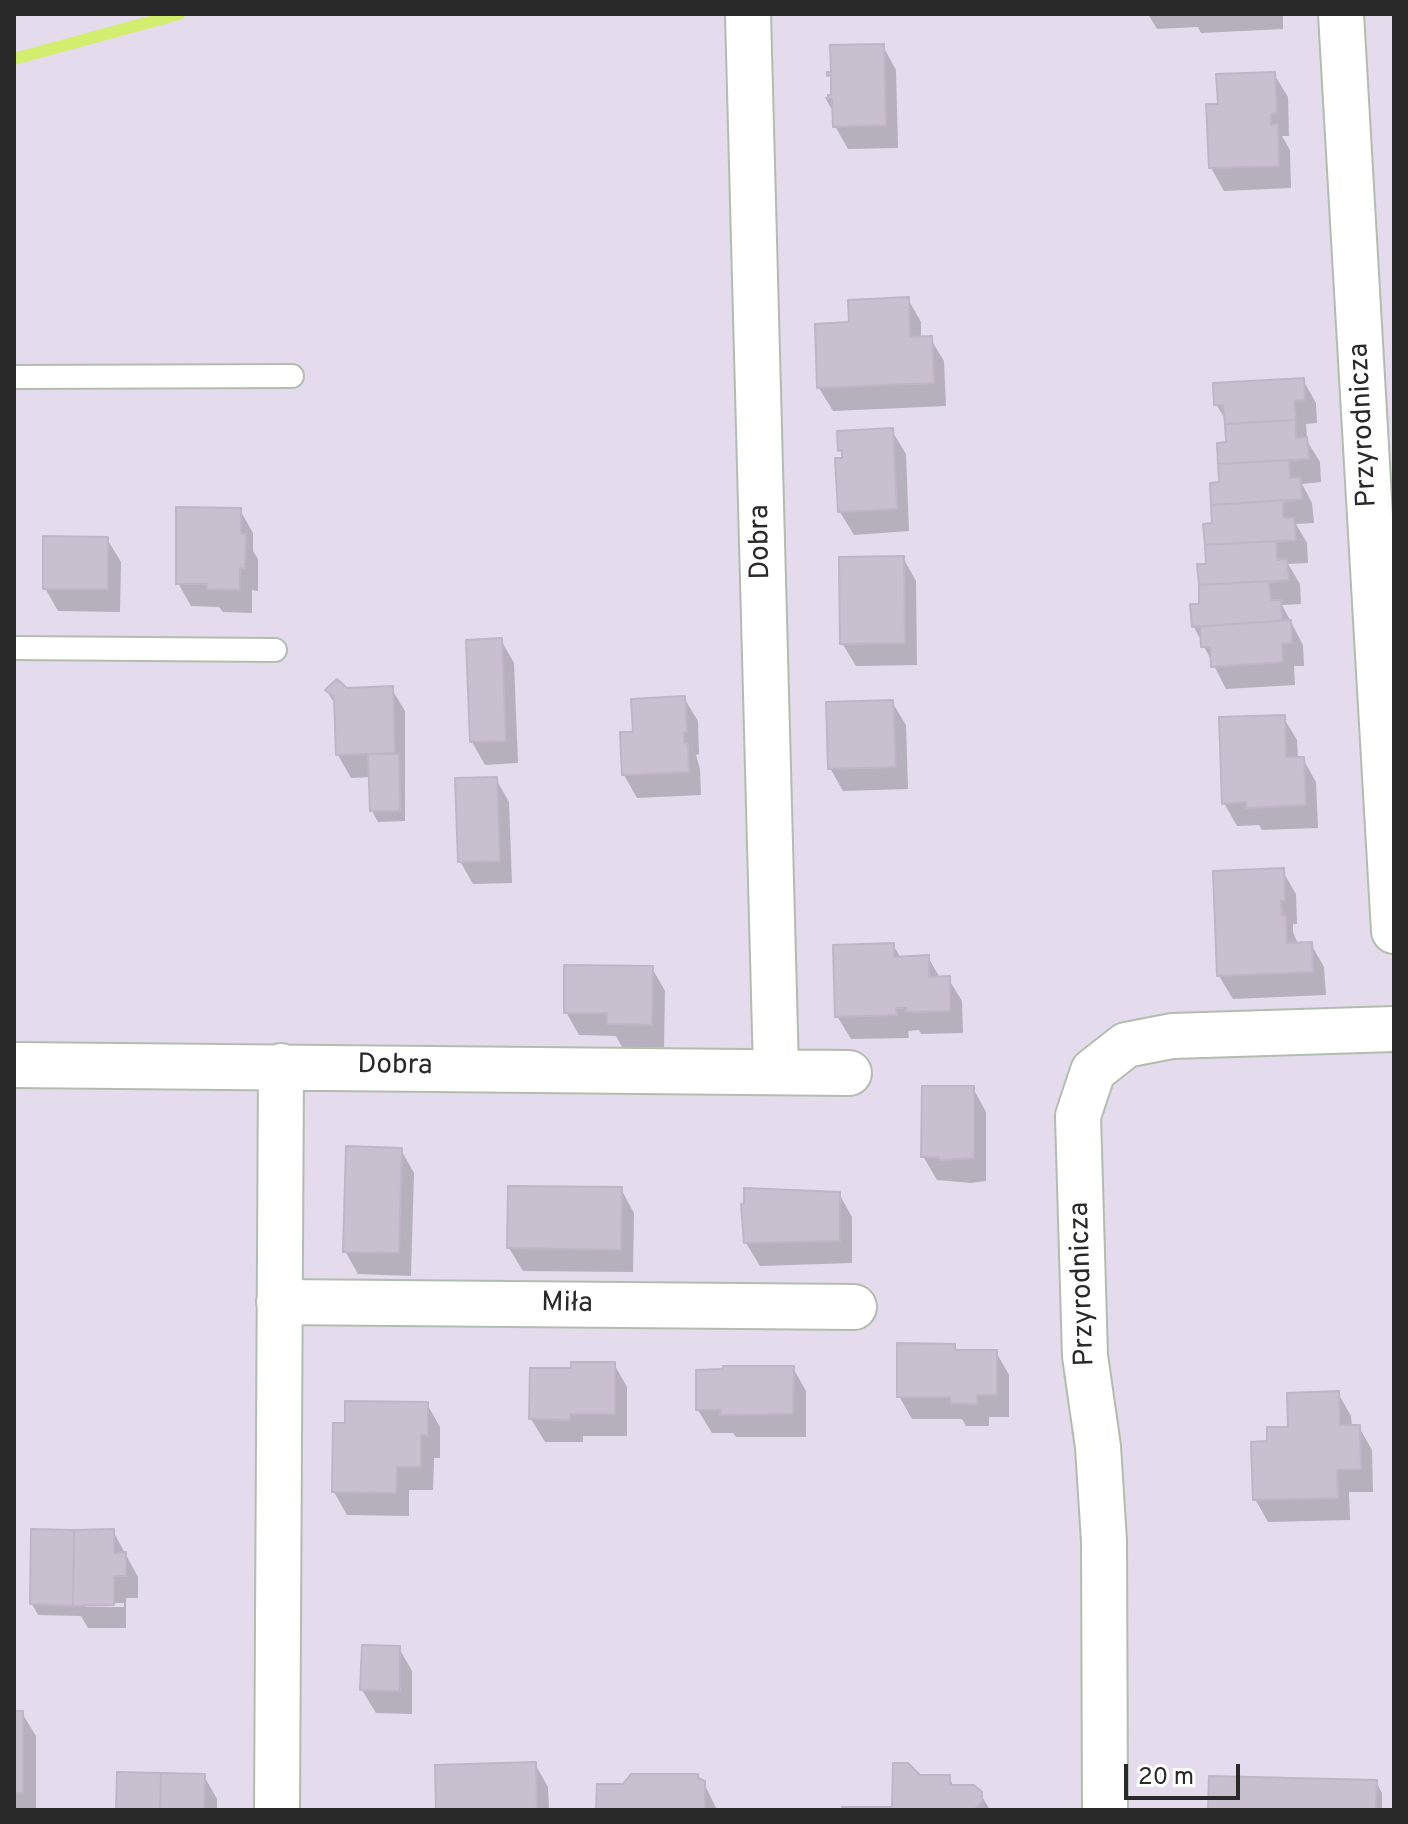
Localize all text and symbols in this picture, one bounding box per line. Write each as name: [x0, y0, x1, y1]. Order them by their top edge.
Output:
street label: Przyrodnicza: [1344, 342, 1386, 508]
street label: Dobra: [745, 504, 779, 580]
street label: Dobra: [357, 1050, 433, 1084]
street label: Przyrodnicza: [1064, 1201, 1104, 1367]
street label: Miła: [541, 1288, 593, 1322]
scale bar: [1128, 1748, 1244, 1798]
text: 20 m: [1138, 1763, 1194, 1793]

